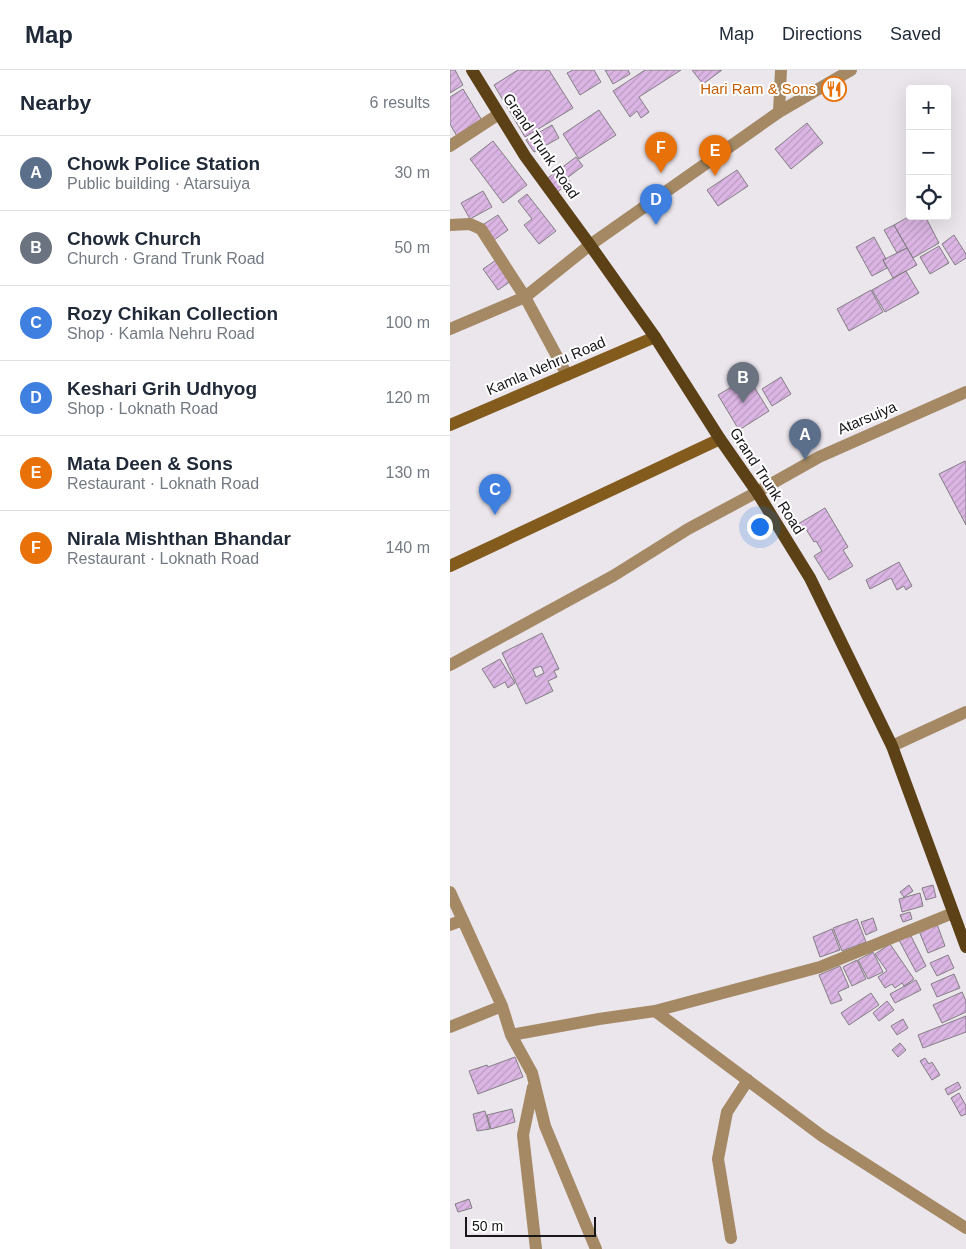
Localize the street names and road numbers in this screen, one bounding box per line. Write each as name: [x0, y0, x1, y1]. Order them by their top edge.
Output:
street label: Grand Trunk Road: [500, 90, 583, 202]
street label: Kamla Nehru Road: [484, 333, 608, 398]
street label: Atarsuiya: [835, 397, 900, 438]
street label: Grand Trunk Road: [727, 424, 808, 537]

